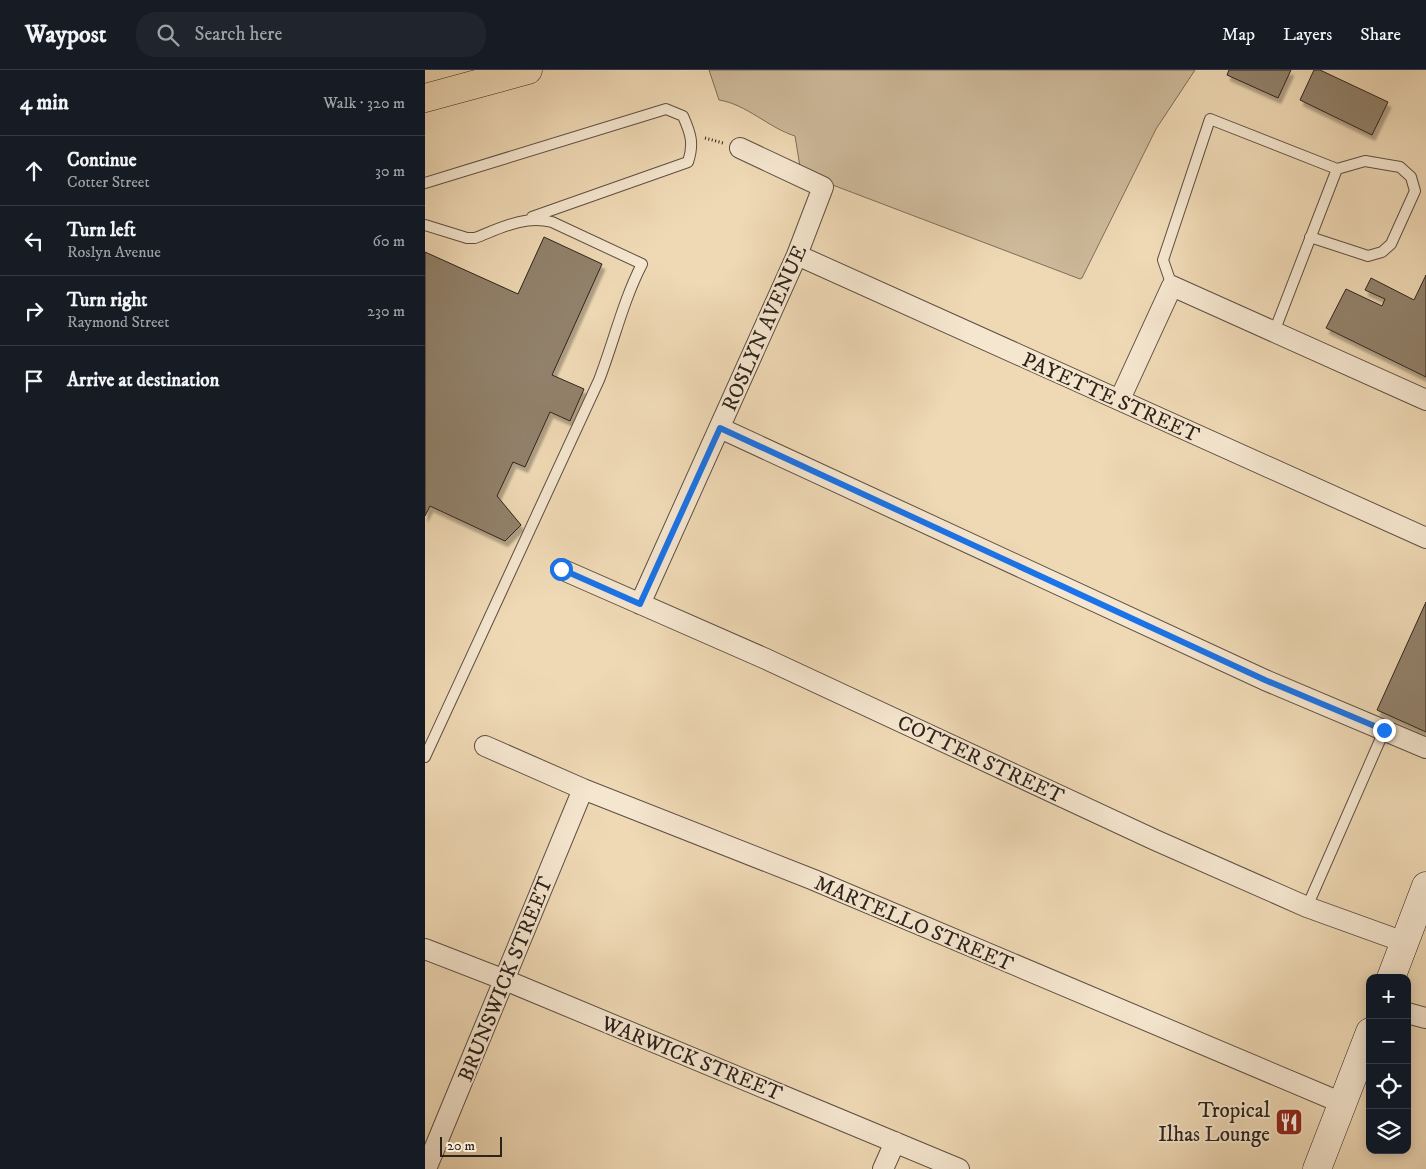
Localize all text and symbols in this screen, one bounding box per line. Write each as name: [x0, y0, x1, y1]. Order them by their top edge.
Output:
search box: [136, 12, 486, 57]
text: Waypost: [25, 20, 106, 50]
icon: search: [154, 21, 182, 49]
text: Search here: [194, 23, 282, 46]
text: Map: [1222, 24, 1255, 46]
text: Layers: [1283, 24, 1332, 46]
text: Share: [1360, 24, 1401, 46]
text: 4 min: [20, 90, 69, 116]
text: Walk · 320 m: [323, 93, 405, 113]
text: Continue: [67, 149, 137, 172]
icon: ahead: [20, 157, 48, 185]
text: 30 m: [375, 161, 405, 181]
text: Cotter Street: [67, 172, 150, 192]
text: Turn left: [67, 219, 136, 242]
icon: left: [20, 227, 48, 255]
text: 60 m: [373, 231, 405, 251]
street label: ROSLYN AVENUE: [717, 241, 813, 415]
text: Roslyn Avenue: [67, 242, 161, 262]
text: Turn right: [67, 289, 147, 312]
icon: right: [20, 297, 48, 325]
text: 230 m: [367, 301, 405, 321]
text: Raymond Street: [67, 312, 169, 332]
street label: PAYETTE STREET: [1018, 347, 1203, 449]
icon: arrive: [20, 367, 48, 395]
text: Arrive at destination: [67, 369, 219, 392]
route start: [550, 558, 573, 581]
street label: COTTER STREET: [893, 710, 1068, 810]
route end: [1373, 719, 1396, 742]
street label: MARTELLO STREET: [810, 870, 1017, 978]
street label: BRUNSWICK STREET: [453, 873, 559, 1086]
map controls: [1366, 974, 1411, 1154]
button: +: [1366, 974, 1411, 1019]
street label: WARWICK STREET: [596, 1010, 786, 1107]
button: −: [1366, 1019, 1411, 1064]
button: locate: [1366, 1064, 1411, 1109]
place label: Tropical Ilhas Lounge: [1158, 1098, 1271, 1148]
restaurant icon: Tropical Ilhas Lounge: [1274, 1107, 1304, 1137]
button: layers: [1366, 1109, 1411, 1154]
scale bar: [440, 1134, 503, 1157]
text: 20 m: [447, 1137, 475, 1155]

